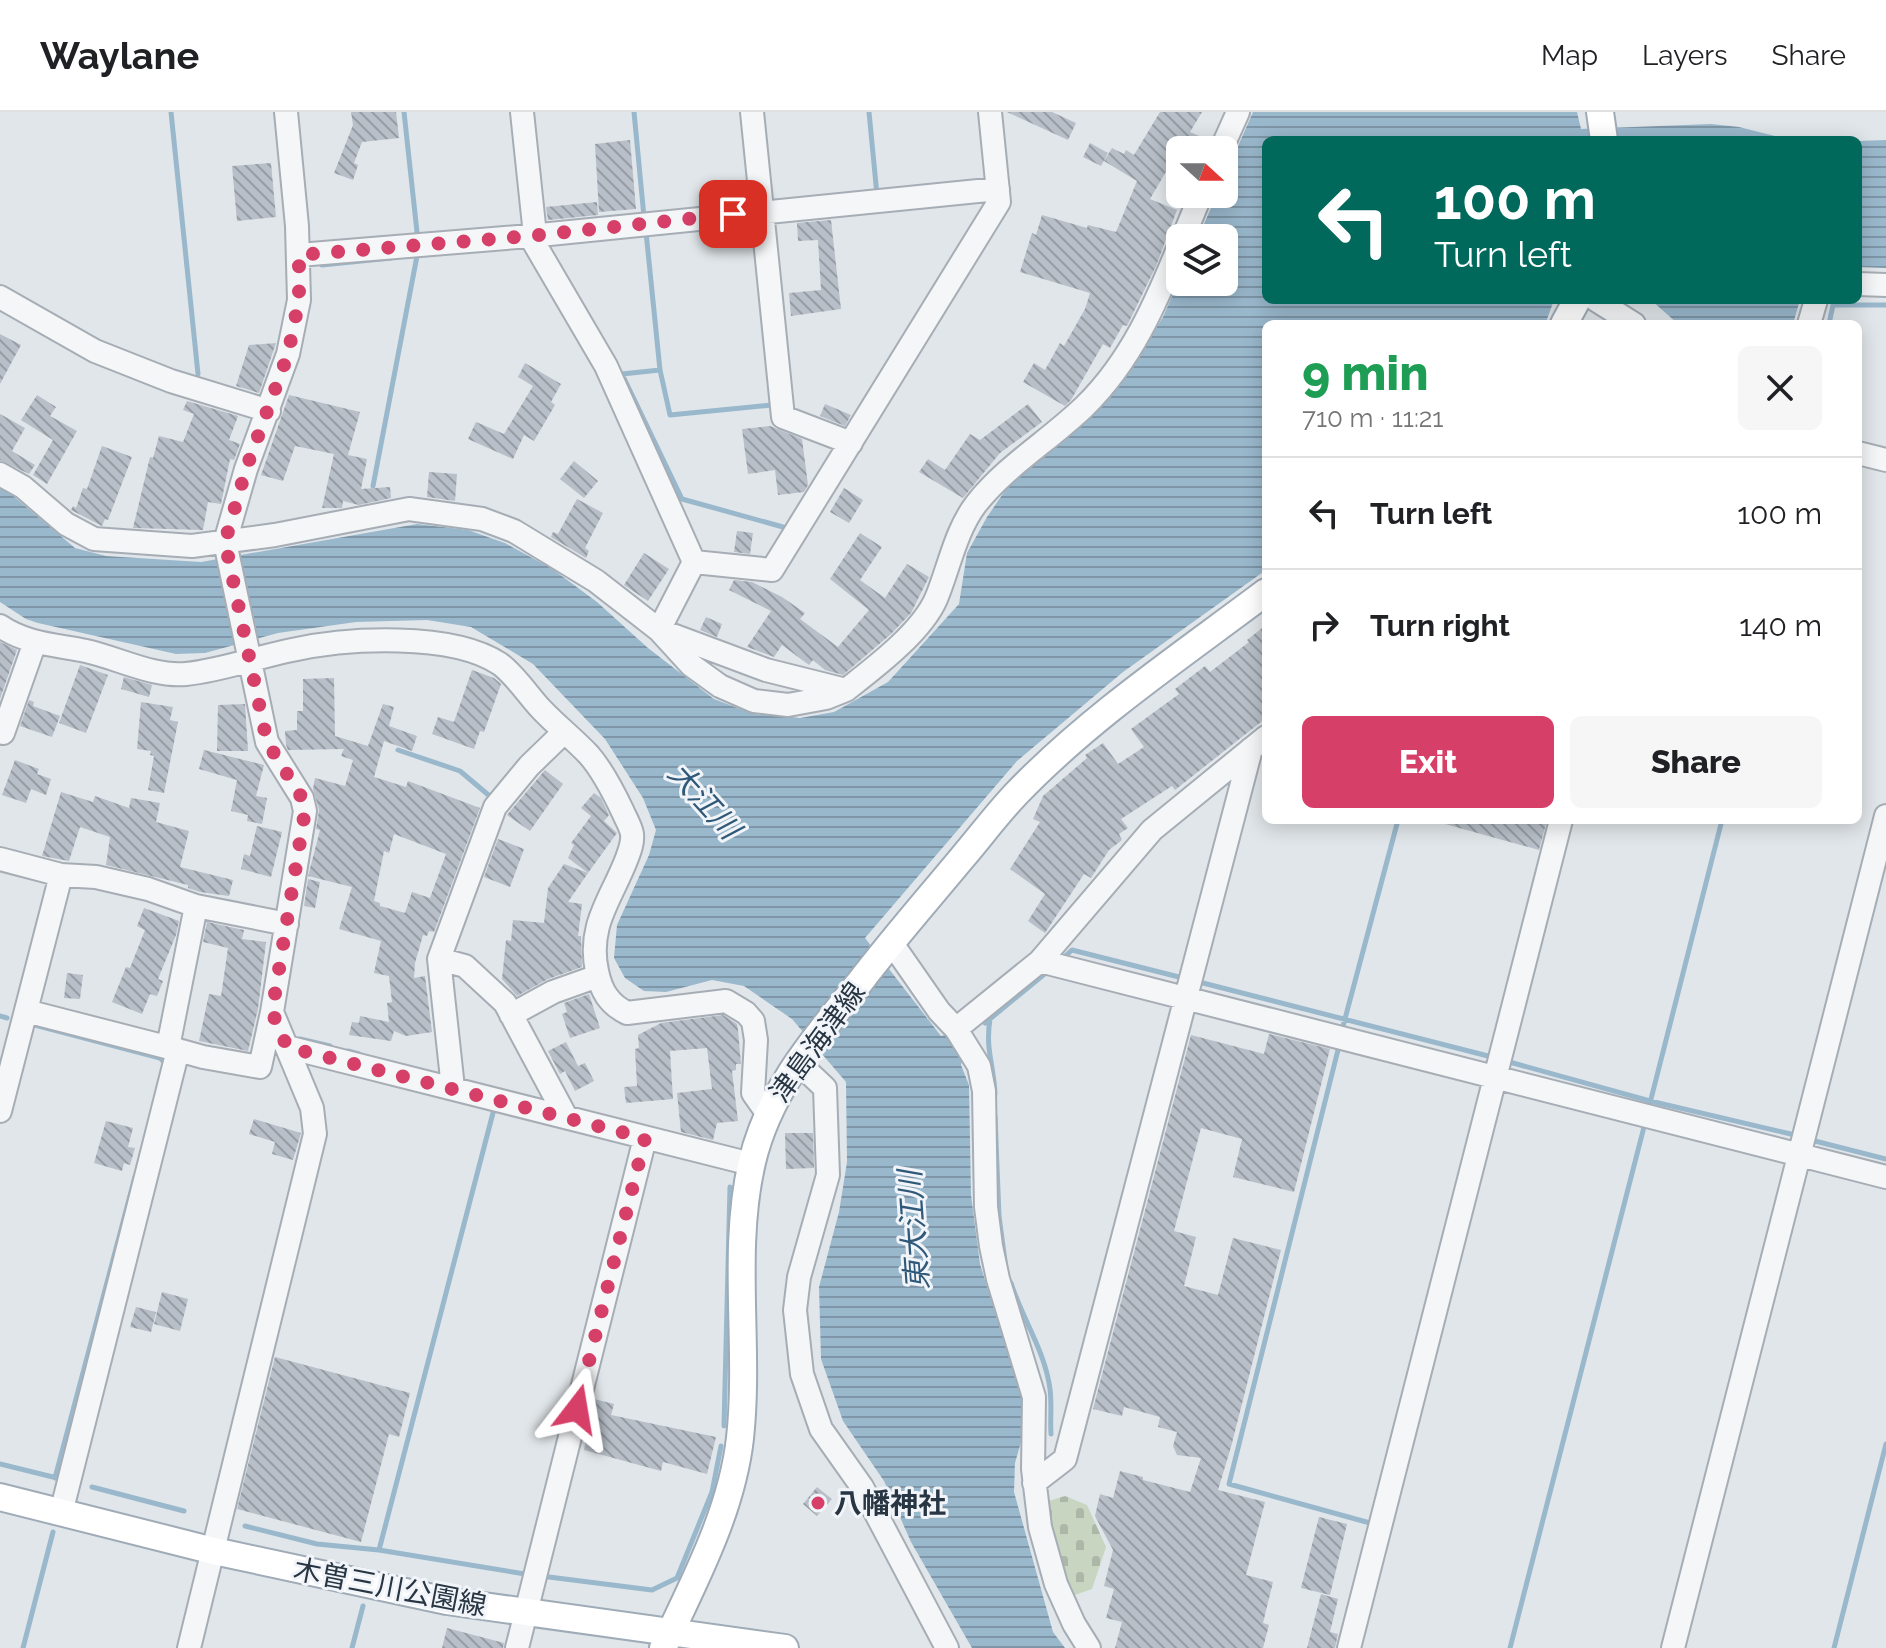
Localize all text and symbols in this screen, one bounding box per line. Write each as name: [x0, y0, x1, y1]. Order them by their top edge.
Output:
text: Waylane: [40, 33, 199, 78]
text: Map: [1541, 39, 1598, 72]
text: Layers: [1642, 39, 1728, 72]
text: Share: [1772, 39, 1846, 72]
north arrow: [1166, 136, 1238, 208]
map controls: [1166, 136, 1238, 296]
text: 100 m: [1434, 166, 1596, 232]
icon: left: [1302, 168, 1406, 272]
pin: [699, 180, 767, 248]
icon: arrive: [711, 192, 755, 236]
button: layers: [1166, 224, 1238, 296]
text: Turn left: [1434, 233, 1572, 275]
text: 9 min: [1302, 345, 1429, 401]
button: close: [1738, 346, 1822, 430]
text: 710 m · 11:21: [1302, 403, 1443, 433]
icon: left: [1302, 491, 1346, 535]
text: Turn left: [1370, 496, 1492, 531]
text: 100 m: [1737, 496, 1822, 531]
icon: right: [1302, 603, 1346, 647]
text: Turn right: [1370, 608, 1510, 643]
text: 140 m: [1739, 608, 1822, 643]
button: Exit: [1302, 716, 1554, 808]
button: Share: [1570, 716, 1822, 808]
water label: 大江川: [661, 756, 749, 848]
street label: 津島海津線: [763, 976, 872, 1109]
water label: 東大江川: [892, 1166, 935, 1291]
position arrow: [535, 1367, 619, 1451]
place label: 八幡神社: [834, 1487, 946, 1520]
marker: 八幡神社: [809, 1494, 827, 1512]
street label: 木曽三川公園線: [291, 1553, 489, 1622]

